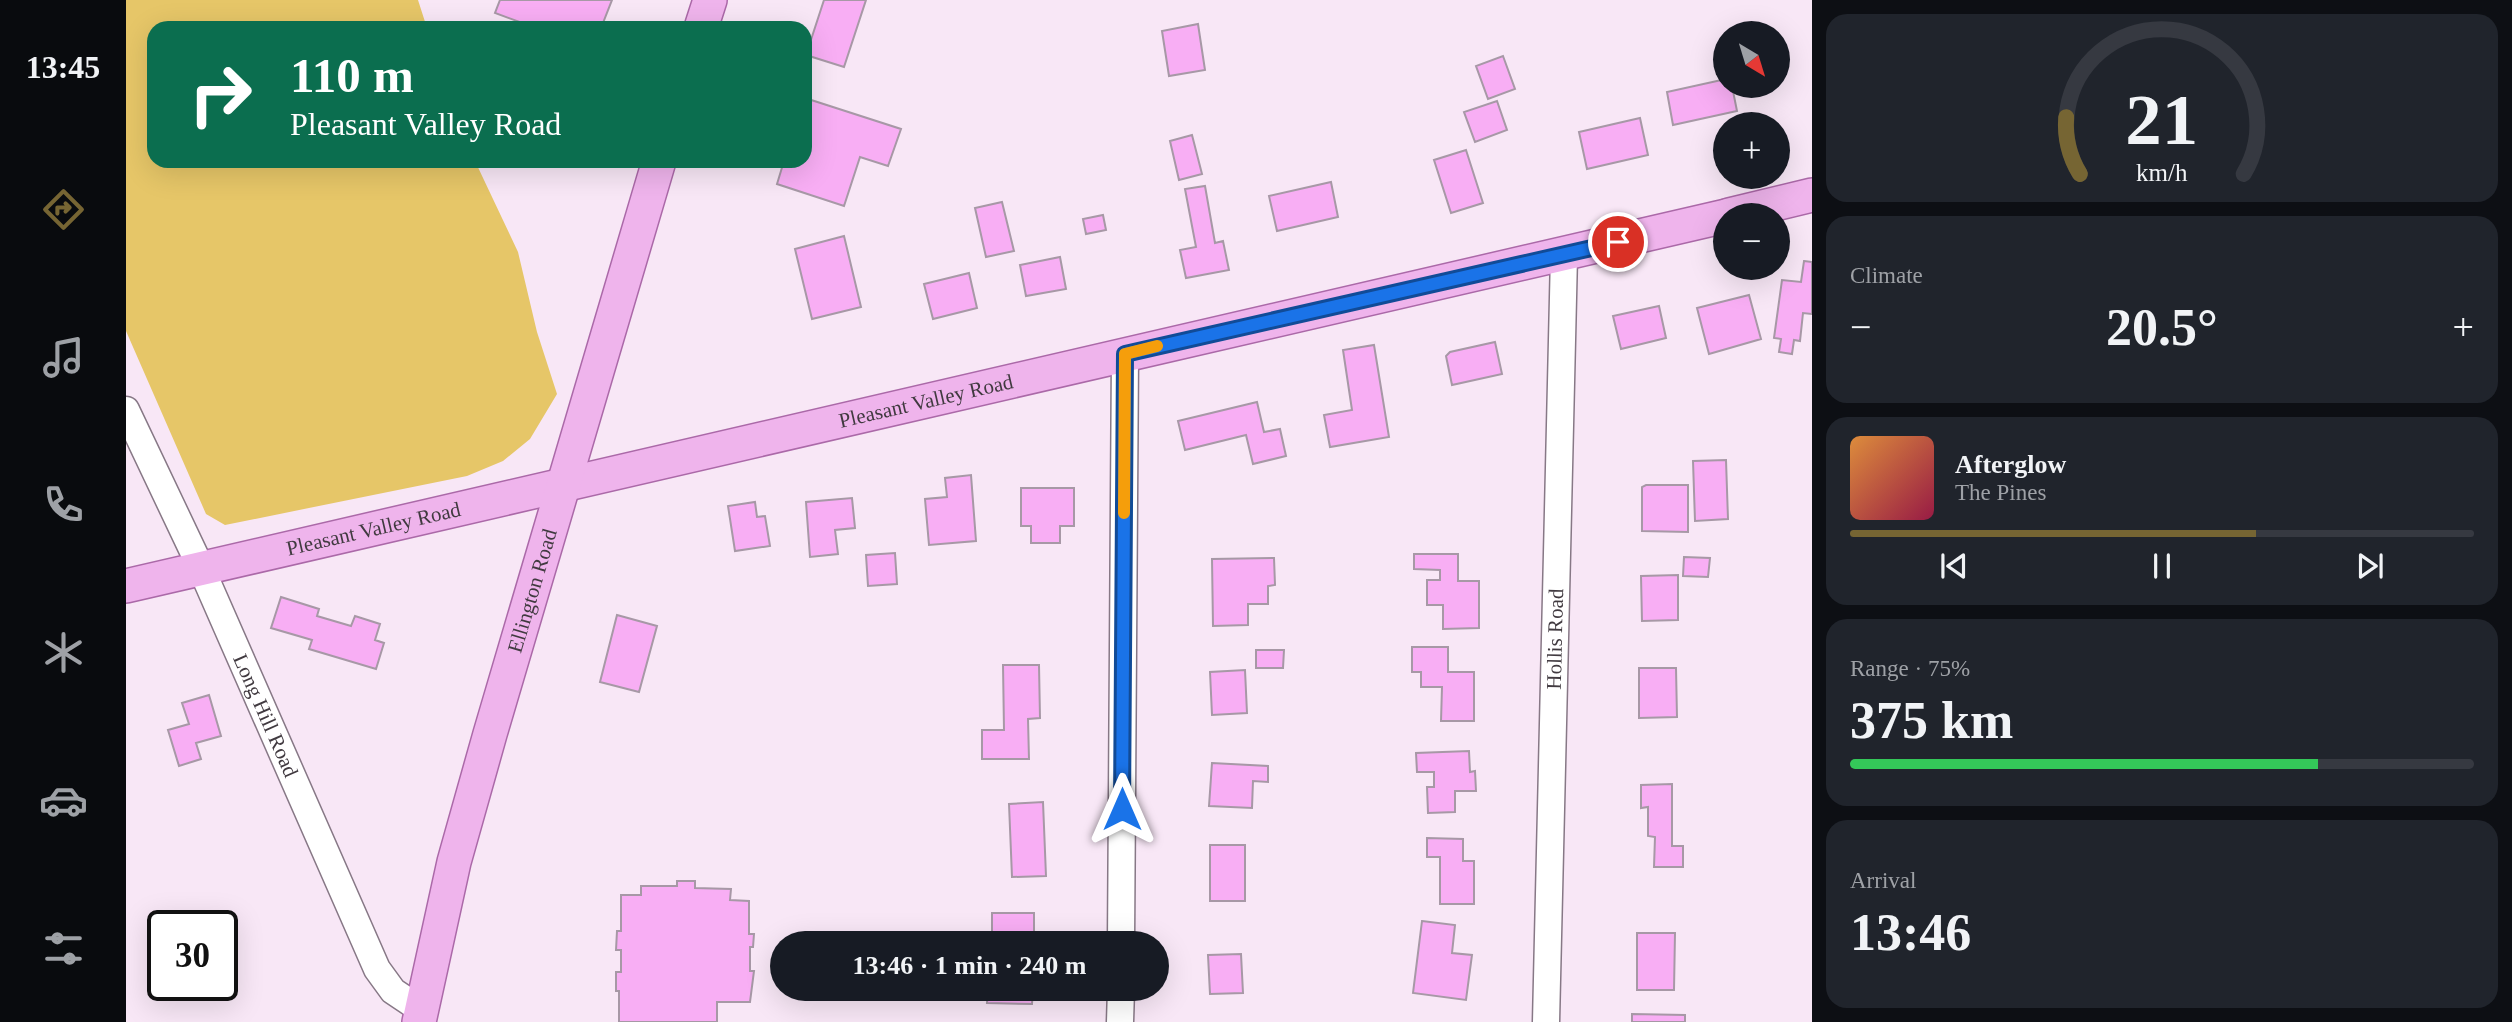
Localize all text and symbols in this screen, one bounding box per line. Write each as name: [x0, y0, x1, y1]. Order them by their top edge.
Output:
north arrow: [1713, 21, 1790, 98]
map controls: [1713, 21, 1790, 280]
text: 110 m: [290, 48, 414, 103]
text: 13:45: [26, 49, 100, 85]
icon: right: [175, 49, 266, 140]
text: 21: [2126, 79, 2198, 160]
text: Pleasant Valley Road: [290, 106, 561, 142]
button: +: [1713, 112, 1790, 189]
text: km/h: [2136, 159, 2188, 186]
icon: directions: [39, 185, 88, 234]
button: −: [1713, 203, 1790, 280]
pin: [1588, 212, 1648, 272]
icon: arrive: [1599, 223, 1637, 261]
text: Climate: [1850, 263, 1923, 288]
text: 20.5°: [2106, 299, 2218, 356]
text: −: [1850, 306, 1871, 348]
text: +: [2453, 306, 2474, 348]
icon: music: [39, 333, 88, 382]
street label: Pleasant Valley Road: [836, 369, 1016, 433]
text: Afterglow: [1955, 450, 2066, 479]
icon: phone: [39, 480, 88, 529]
text: The Pines: [1955, 480, 2046, 505]
street label: Pleasant Valley Road: [284, 497, 463, 561]
street label: Ellington Road: [503, 526, 562, 656]
icon: previous: [1935, 547, 1973, 585]
icon: pause: [2143, 547, 2181, 585]
icon: next: [2351, 547, 2389, 585]
street label: Hollis Road: [1542, 588, 1568, 690]
icon: climate: [39, 628, 88, 677]
street label: Long Hill Road: [228, 650, 303, 781]
text: Range · 75%: [1850, 656, 1970, 681]
text: 375 km: [1850, 692, 2013, 749]
position arrow: [1085, 772, 1159, 846]
icon: car: [39, 776, 88, 825]
text: Arrival: [1850, 868, 1916, 893]
text: 13:46: [1850, 904, 1971, 961]
speed limit sign: 30: [147, 910, 238, 1001]
icon: filters: [39, 924, 88, 973]
text: 13:46 · 1 min · 240 m: [853, 951, 1087, 980]

